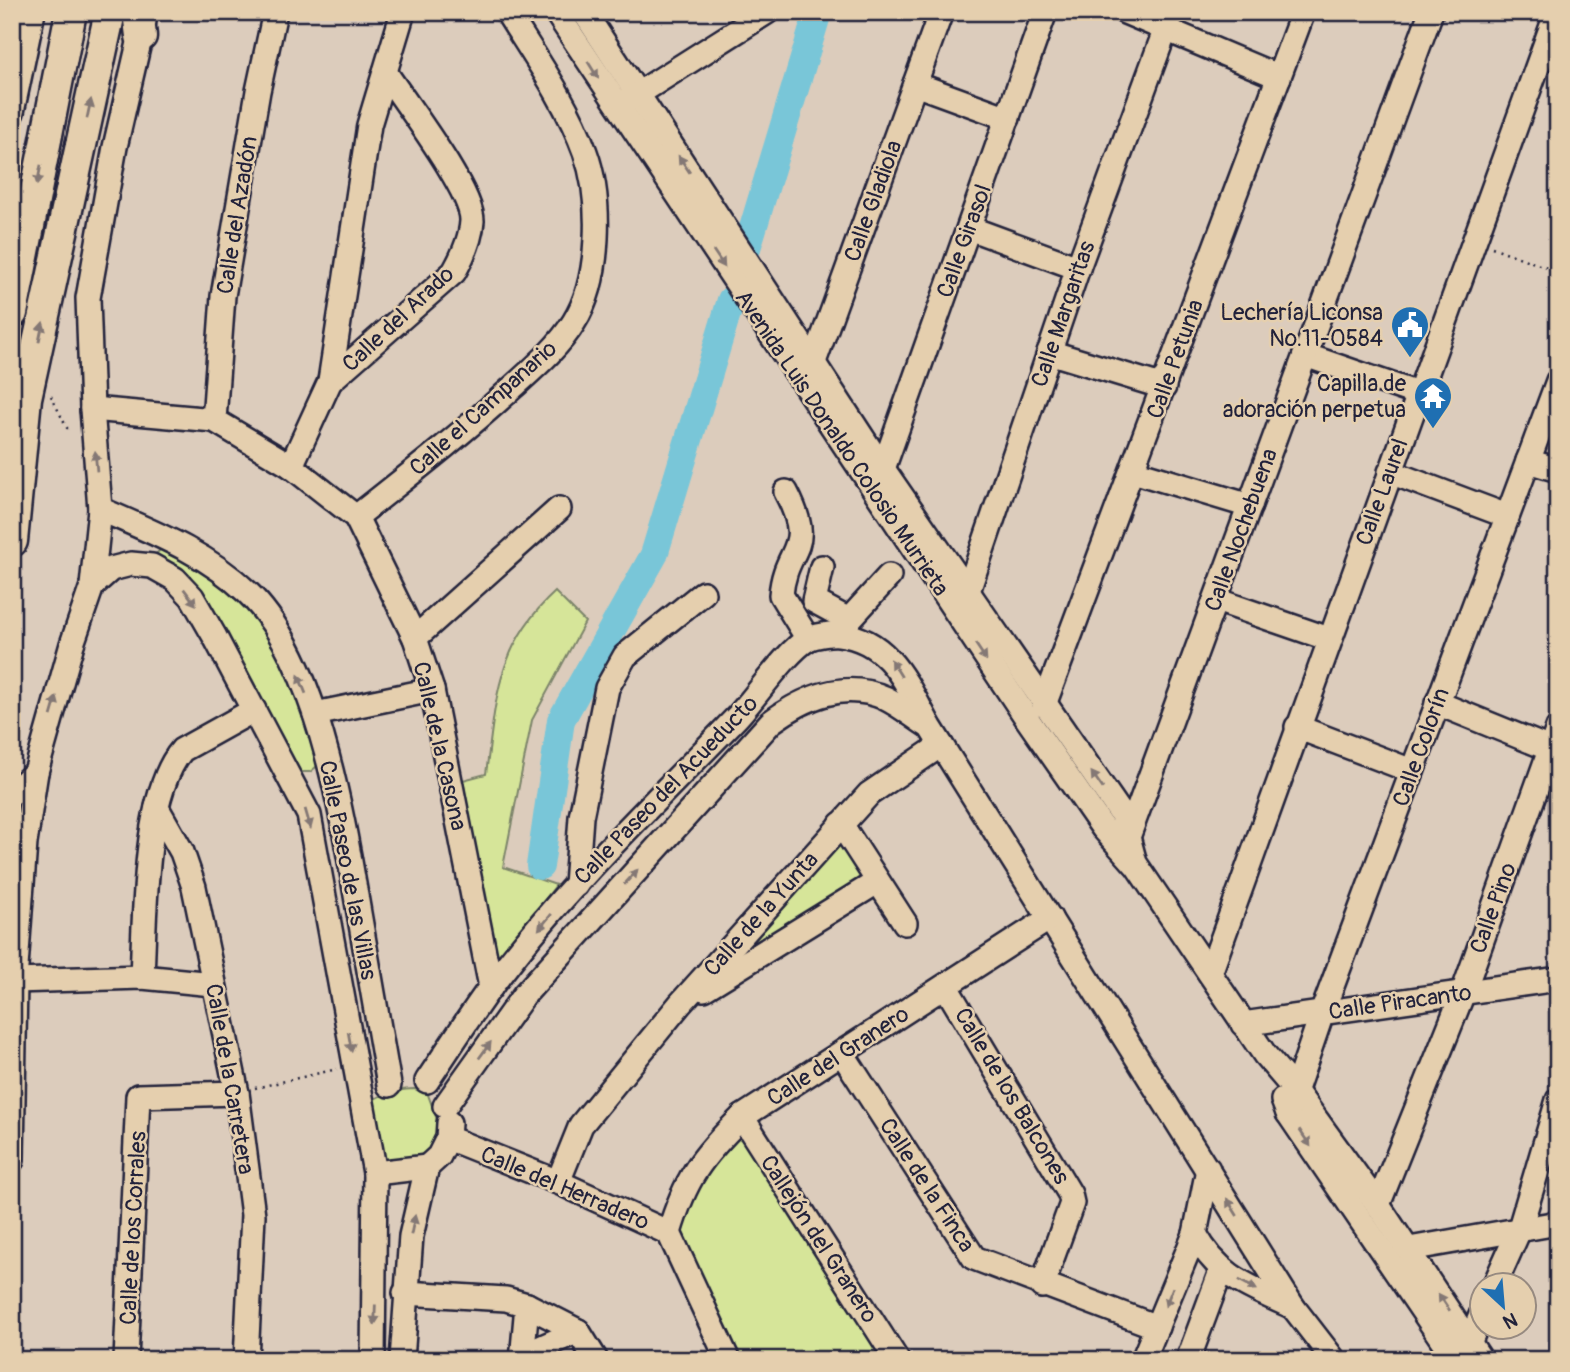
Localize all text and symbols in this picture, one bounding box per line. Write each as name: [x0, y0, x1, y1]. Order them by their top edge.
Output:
one-way arrow: [586, 60, 599, 79]
one-way arrow: [84, 98, 95, 120]
street label: Calle del Azadón: [210, 134, 264, 296]
street label: Calle Gladiola: [838, 136, 908, 266]
one-way arrow: [677, 154, 690, 174]
one-way arrow: [33, 164, 44, 186]
street label: Calle Girasol: [930, 180, 998, 302]
street label: Calle Margaritas: [1024, 237, 1102, 391]
one-way arrow: [713, 249, 726, 269]
street label: Calle del Arado: [336, 260, 460, 378]
street label: Avenida Luis Donaldo Colosio Murrieta: [729, 285, 955, 601]
street label: Calle Petunia: [1140, 295, 1210, 423]
place label: Lechería Liconsa No.11-0584: [1220, 298, 1383, 353]
public building icon: Lechería Liconsa No.11-0584: [1389, 304, 1431, 359]
one-way arrow: [35, 321, 46, 343]
street label: Calle el Campanario: [403, 334, 563, 482]
place label: Capilla de adoración perpetua: [1223, 369, 1407, 424]
temple icon: Capilla de adoración perpetua: [1412, 375, 1454, 430]
street label: Calle Laurel: [1349, 435, 1415, 549]
street label: Calle Nochebuena: [1198, 445, 1284, 615]
one-way arrow: [90, 449, 101, 471]
one-way arrow: [183, 588, 197, 606]
one-way arrow: [974, 643, 988, 661]
one-way arrow: [890, 658, 903, 677]
street label: Calle de la Casona: [407, 659, 473, 833]
one-way arrow: [297, 673, 308, 694]
street label: Calle Colorín: [1386, 684, 1456, 810]
street label: Calle Paseo del Acueducto: [568, 689, 764, 891]
one-way arrow: [50, 695, 60, 716]
street label: Calle Paseo de las Villas: [313, 758, 383, 982]
one-way arrow: [1090, 771, 1104, 789]
one-way arrow: [304, 808, 314, 829]
street label: Calle de la Yunta: [697, 846, 825, 982]
street label: Calle Pino: [1463, 859, 1523, 957]
one-way arrow: [623, 869, 639, 886]
one-way arrow: [537, 913, 553, 931]
street label: Calle Piracanto: [1327, 978, 1473, 1026]
street label: Calle de la Carretera: [199, 982, 261, 1176]
street label: Calle del Granero: [762, 999, 914, 1113]
street label: Calle de los Balcones: [948, 1003, 1076, 1189]
one-way arrow: [344, 1031, 355, 1053]
one-way arrow: [478, 1041, 492, 1059]
street label: Calle de la Finca: [873, 1112, 981, 1258]
one-way arrow: [1298, 1129, 1312, 1147]
street label: Calle de los Corrales: [113, 1130, 153, 1326]
street label: Calle del Herradero: [476, 1139, 654, 1237]
street label: Callejón del Granero: [754, 1150, 884, 1328]
one-way arrow: [1225, 1198, 1238, 1217]
one-way arrow: [408, 1214, 419, 1236]
north arrow: [1468, 1270, 1538, 1340]
one-way arrow: [1238, 1279, 1257, 1291]
one-way arrow: [1164, 1287, 1175, 1308]
one-way arrow: [1438, 1293, 1451, 1312]
one-way arrow: [369, 1304, 380, 1326]
text: N: [1499, 1307, 1521, 1334]

